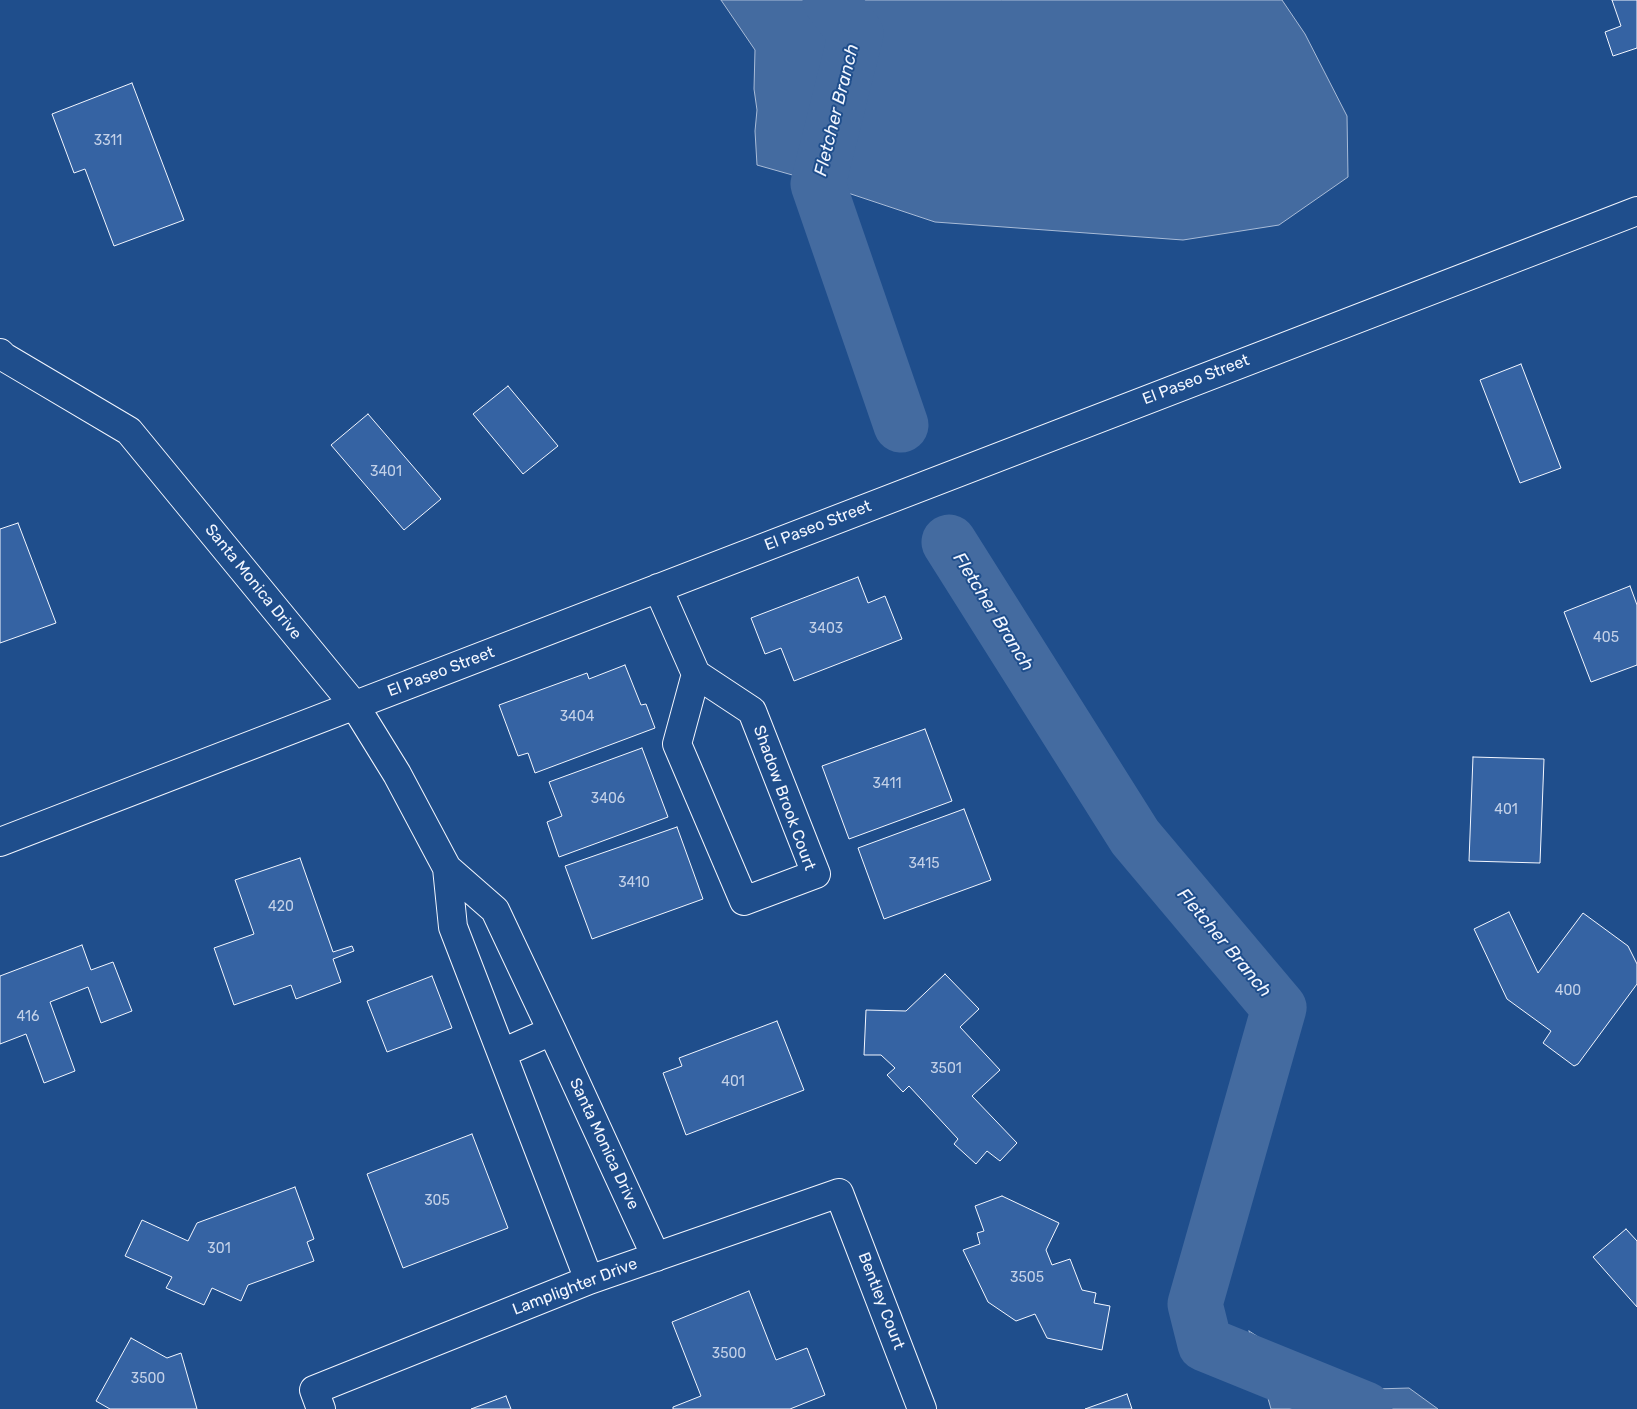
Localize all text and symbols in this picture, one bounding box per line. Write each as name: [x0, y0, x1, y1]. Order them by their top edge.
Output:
water label: Fletcher Branch: [810, 42, 864, 178]
house number: 3311: [94, 133, 122, 149]
street label: El Paseo Street: [1140, 351, 1252, 409]
house number: 3401: [370, 464, 402, 480]
street label: El Paseo Street: [762, 497, 874, 555]
street label: Santa Monica Drive: [201, 520, 305, 644]
water label: Fletcher Branch: [948, 549, 1038, 675]
house number: 3403: [809, 621, 843, 637]
house number: 405: [1593, 630, 1619, 646]
street label: El Paseo Street: [385, 643, 497, 701]
house number: 3404: [560, 709, 594, 725]
street label: Shadow Brook Court: [749, 723, 819, 873]
house number: 3411: [873, 776, 901, 792]
house number: 3406: [591, 791, 625, 807]
house number: 401: [1494, 802, 1518, 818]
house number: 3415: [908, 856, 940, 872]
house number: 3410: [618, 875, 650, 891]
water label: Fletcher Branch: [1172, 884, 1276, 1002]
house number: 420: [268, 899, 294, 915]
house number: 400: [1555, 983, 1581, 999]
house number: 416: [17, 1009, 39, 1025]
house number: 3501: [930, 1061, 962, 1077]
house number: 401: [721, 1074, 745, 1090]
street label: Santa Monica Drive: [565, 1075, 643, 1213]
house number: 305: [424, 1193, 450, 1209]
house number: 301: [207, 1241, 231, 1257]
street label: Bentley Court: [854, 1250, 908, 1352]
street label: Lamplighter Drive: [510, 1254, 640, 1320]
house number: 3505: [1010, 1270, 1044, 1286]
house number: 3500: [712, 1346, 746, 1362]
house number: 3500: [131, 1371, 165, 1387]

